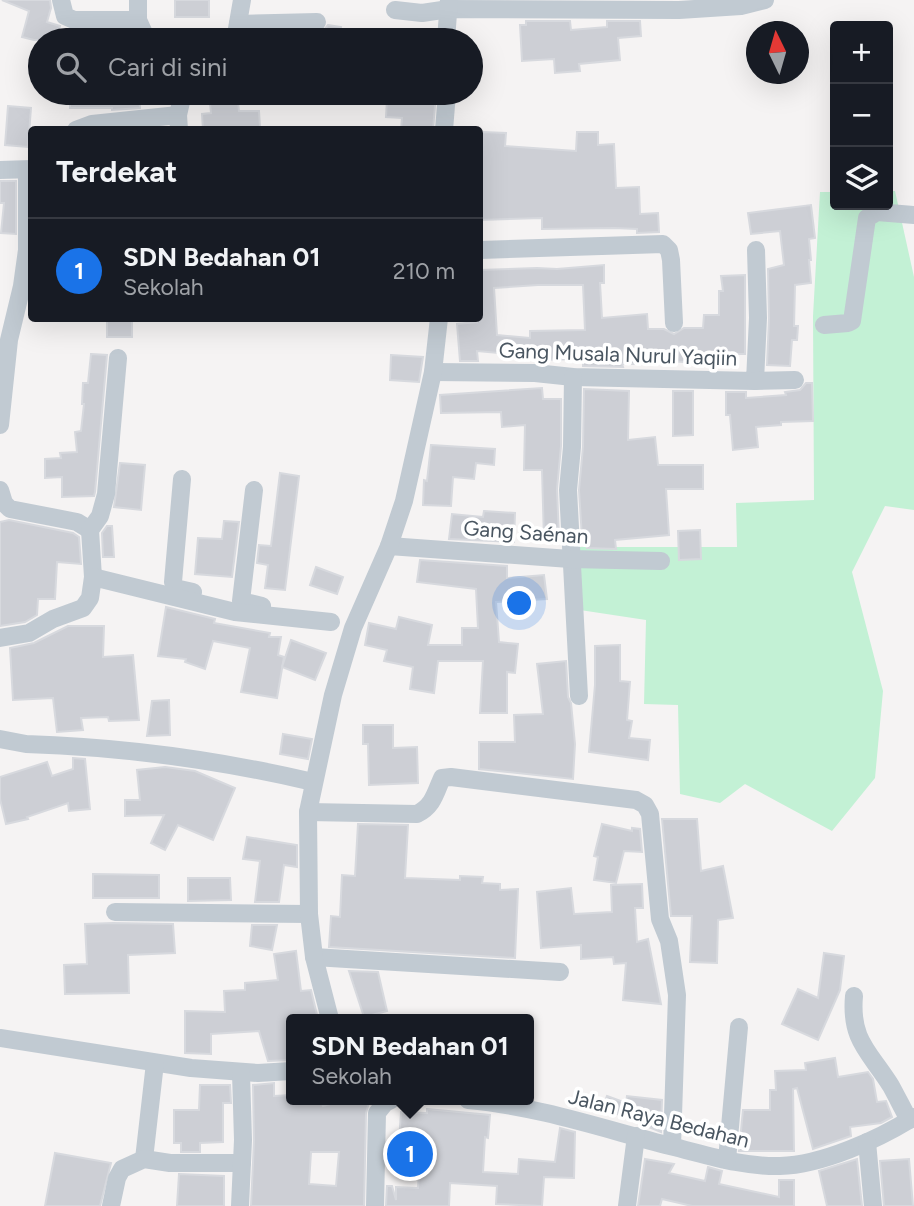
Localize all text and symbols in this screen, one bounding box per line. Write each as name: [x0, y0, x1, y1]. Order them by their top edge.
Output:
north arrow: [746, 21, 809, 84]
map controls: [830, 21, 893, 210]
button: +: [830, 21, 893, 84]
search box: [28, 28, 483, 105]
icon: search: [52, 48, 90, 86]
text: Cari di sini: [108, 51, 228, 83]
button: −: [830, 84, 893, 147]
button: layers: [830, 147, 893, 210]
text: Terdekat: [56, 153, 177, 190]
text: SDN Bedahan 01: [123, 241, 320, 273]
text: 1: [74, 257, 84, 285]
text: 210 m: [393, 257, 455, 285]
text: Sekolah: [123, 273, 204, 301]
street label: Gang Musala Nurul Yaqiin: [498, 337, 738, 371]
street label: Gang Saénan: [463, 515, 589, 549]
your location: [502, 586, 536, 620]
popup: [286, 1014, 534, 1105]
text: SDN Bedahan 01: [311, 1030, 509, 1062]
text: Sekolah: [311, 1062, 392, 1090]
street label: Jalan Raya Bedahan: [566, 1083, 752, 1153]
pin: 1: [387, 1128, 433, 1180]

